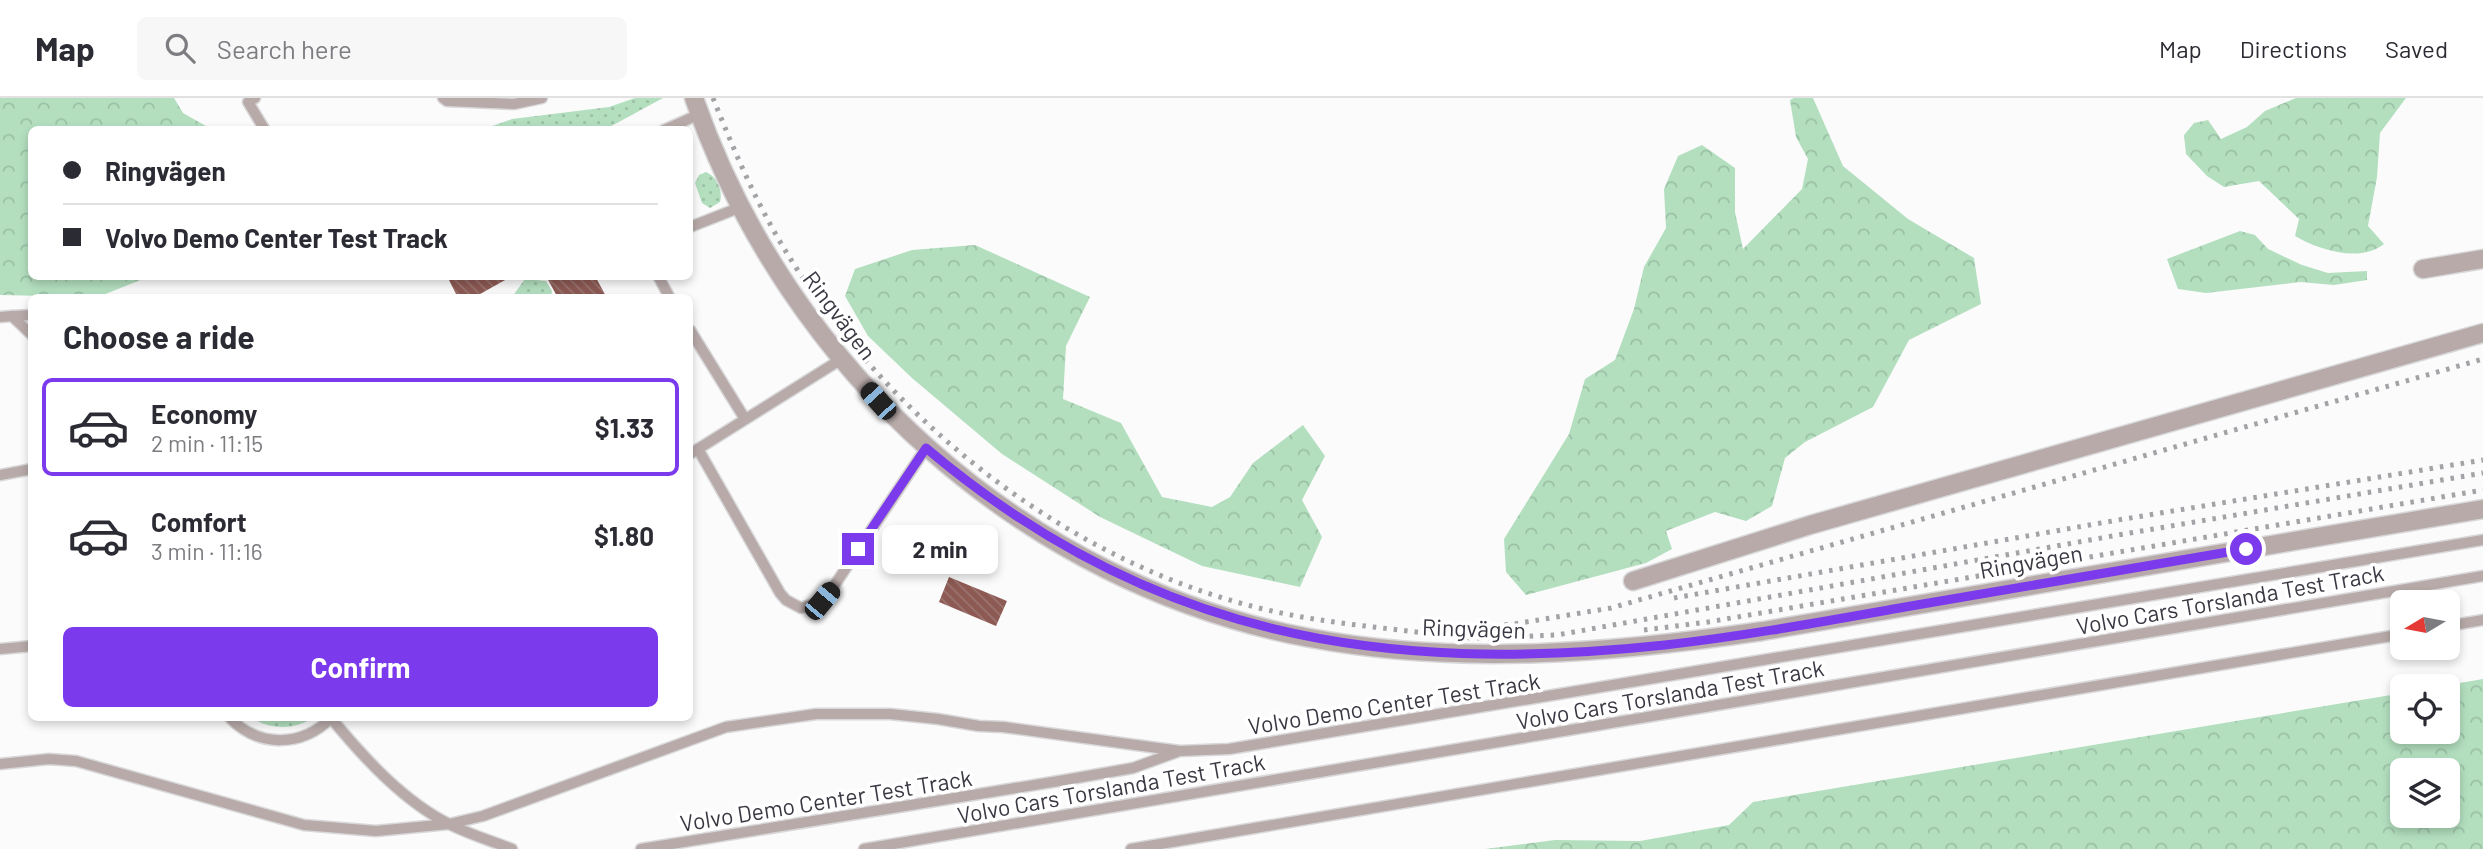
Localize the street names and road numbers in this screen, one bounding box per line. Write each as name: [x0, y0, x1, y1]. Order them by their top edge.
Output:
street label: Ringvägen: [798, 265, 882, 365]
street label: Ringvägen: [1977, 538, 2085, 584]
street label: Volvo Cars Torslanda Test Track: [2074, 558, 2386, 640]
street label: Ringvägen: [1422, 612, 1526, 644]
street label: Volvo Cars Torslanda Test Track: [1514, 653, 1826, 735]
street label: Volvo Demo Center Test Track: [1246, 666, 1542, 740]
street label: Volvo Cars Torslanda Test Track: [955, 747, 1267, 829]
street label: Volvo Demo Center Test Track: [678, 763, 974, 837]

